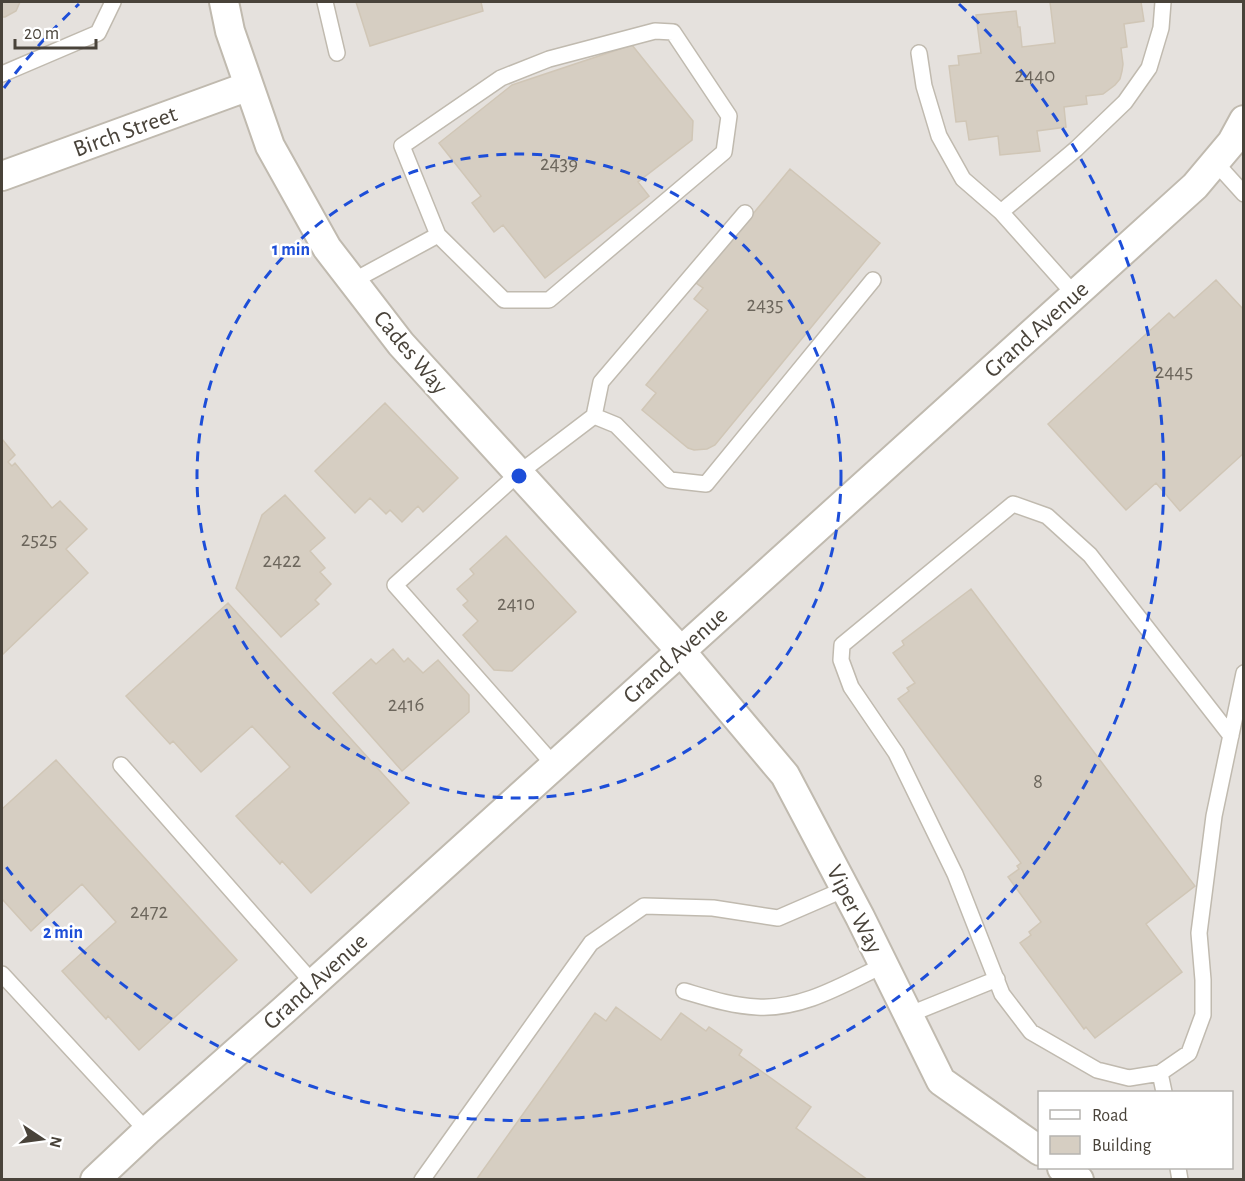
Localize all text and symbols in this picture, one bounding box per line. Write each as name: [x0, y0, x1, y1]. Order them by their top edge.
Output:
scale bar: [15, 12, 96, 50]
text: 20 m: [24, 25, 59, 43]
house number: 2440: [1015, 65, 1055, 86]
street label: Birch Street: [70, 102, 181, 162]
house number: 2439: [540, 153, 578, 174]
text: 1 min: [272, 241, 310, 259]
street label: Grand Avenue: [980, 277, 1093, 382]
house number: 2435: [746, 294, 784, 315]
street label: Cades Way: [369, 306, 452, 399]
house number: 2445: [1155, 361, 1193, 382]
centre of rings: [509, 466, 529, 486]
house number: 2525: [21, 529, 57, 550]
house number: 2422: [263, 550, 301, 571]
house number: 2410: [497, 593, 535, 614]
street label: Grand Avenue: [619, 603, 732, 708]
house number: 2416: [388, 694, 424, 715]
house number: 8: [1033, 771, 1043, 792]
street label: Viper Way: [822, 861, 886, 957]
house number: 2472: [130, 901, 168, 922]
text: 2 min: [43, 924, 83, 942]
street label: Grand Avenue: [259, 929, 372, 1034]
legend: [1038, 1091, 1233, 1169]
text: Road: [1092, 1107, 1128, 1125]
north arrow: [12, 1109, 72, 1169]
text: N: [47, 1135, 65, 1149]
text: Building: [1092, 1137, 1152, 1155]

